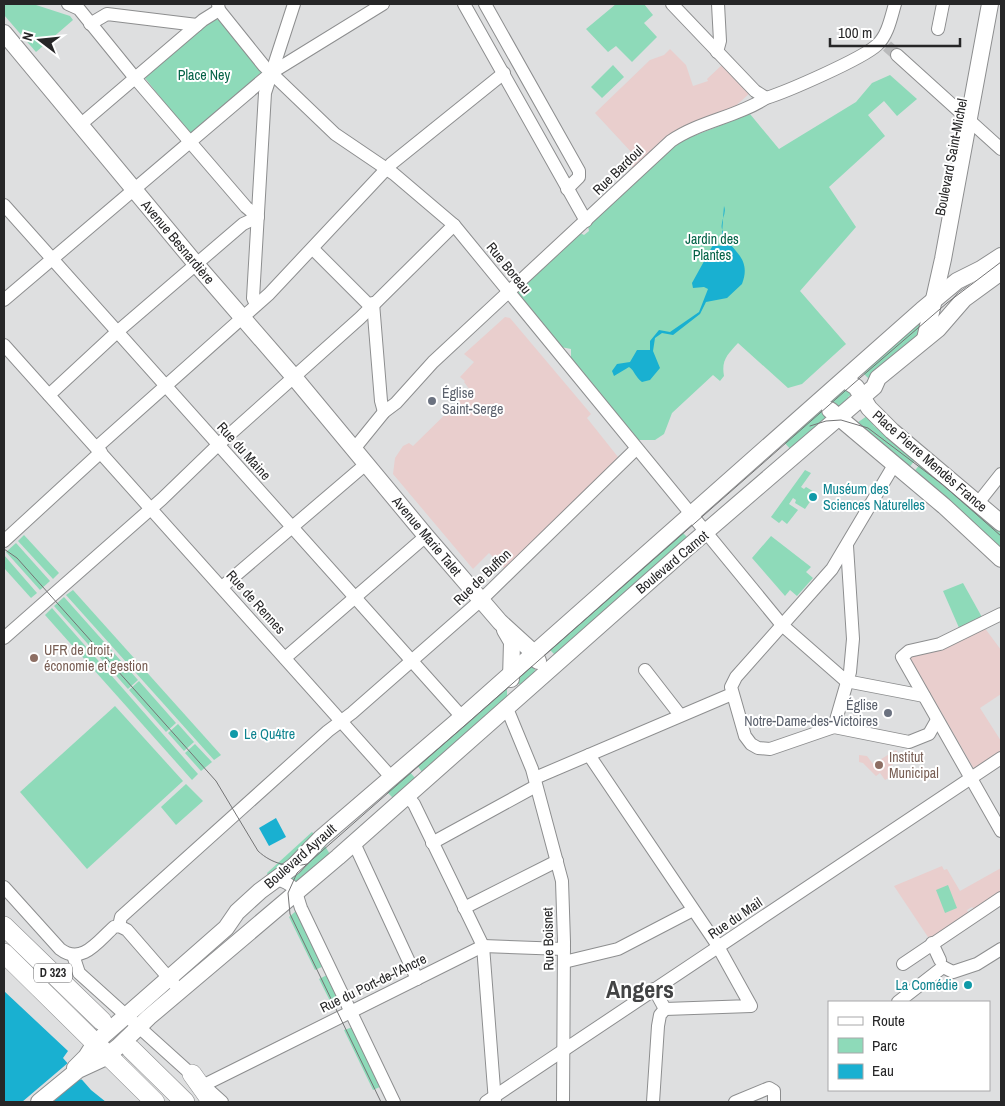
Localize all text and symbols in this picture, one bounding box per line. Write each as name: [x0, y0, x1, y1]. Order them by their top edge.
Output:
north arrow: [15, 15, 65, 65]
scale bar: [830, 15, 960, 47]
text: 100 m: [838, 22, 872, 43]
text: N: [18, 30, 37, 43]
park label: Place Ney: [178, 66, 230, 84]
street label: Boulevard Saint-Michel: [931, 97, 971, 217]
street label: Rue Bardoul: [589, 141, 647, 199]
street label: Avenue Besnardière: [137, 195, 218, 288]
park label: Jardin des Plantes: [685, 230, 739, 264]
street label: Rue Boreau: [483, 239, 535, 297]
place label: Église Saint-Serge: [442, 384, 503, 418]
marker: Église Saint-Serge: [426, 395, 438, 407]
street label: Place Pierre Mendès France: [869, 406, 991, 516]
street label: Rue du Maine: [213, 418, 275, 484]
place label: Muséum des Sciences Naturelles: [823, 480, 925, 514]
marker: Muséum des Sciences Naturelles: [807, 491, 819, 503]
street label: Avenue Marie Talet: [388, 492, 466, 580]
street label: Boulevard Carnot: [632, 526, 712, 598]
street label: Rue de Buffon: [449, 545, 515, 609]
street label: Rue de Rennes: [223, 566, 290, 638]
place label: UFR de droit, économie et gestion: [44, 641, 148, 675]
marker: UFR de droit, économie et gestion: [28, 652, 40, 664]
place label: Église Notre-Dame-des-Victoires: [744, 696, 878, 730]
marker: Église Notre-Dame-des-Victoires: [882, 707, 894, 719]
place label: Le Qu4tre: [244, 725, 295, 743]
marker: Le Qu4tre: [228, 728, 240, 740]
place label: Institut Municipal: [889, 748, 939, 782]
marker: Institut Municipal: [873, 759, 885, 771]
street label: Boulevard Ayrault: [260, 820, 340, 892]
street label: Rue du Mail: [704, 893, 766, 943]
street label: Rue Boisnet: [538, 907, 558, 971]
street label: Rue du Port-de-l'Ancre: [317, 949, 429, 1017]
road number: D 323: [34, 964, 72, 982]
district label: Angers: [606, 973, 674, 1005]
place label: La Comédie: [895, 976, 958, 994]
marker: La Comédie: [962, 979, 974, 991]
legend: [828, 1001, 990, 1091]
text: Route: [872, 1010, 905, 1031]
text: Parc: [872, 1035, 897, 1056]
text: Eau: [872, 1060, 894, 1081]

